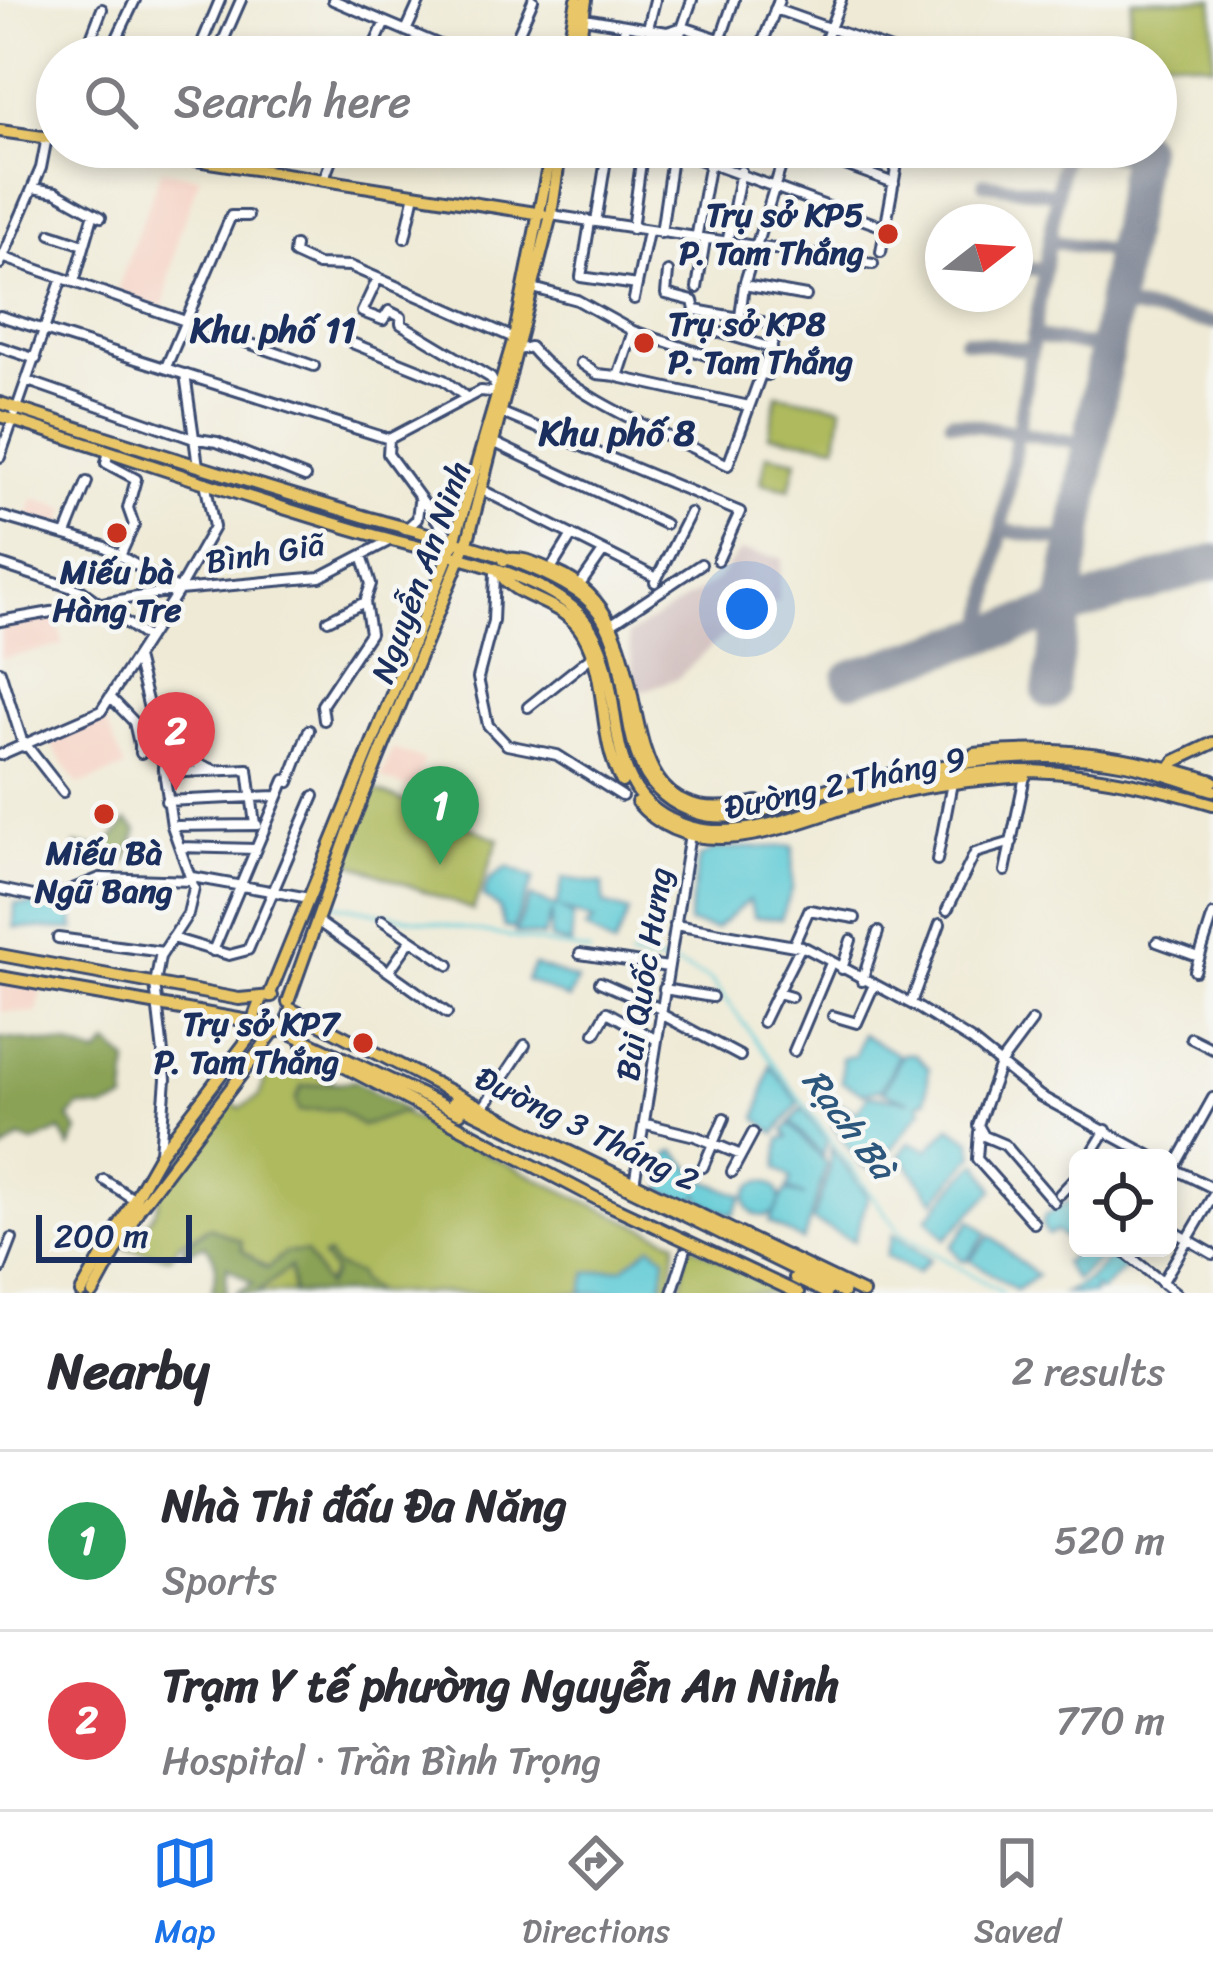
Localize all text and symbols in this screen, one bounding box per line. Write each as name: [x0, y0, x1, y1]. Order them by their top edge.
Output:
search box: [36, 36, 1177, 168]
text: Search here: [174, 62, 411, 142]
icon: search: [78, 69, 144, 135]
place label: Trụ sở KP5 P. Tam Thắng: [679, 186, 864, 282]
north arrow: [925, 204, 1033, 312]
marker: Trụ sở KP5 P. Tam Thắng: [875, 221, 901, 247]
place label: Trụ sở KP8 P. Tam Thắng: [668, 295, 853, 391]
district label: Khu phố 11: [189, 298, 356, 362]
marker: Trụ sở KP8 P. Tam Thắng: [631, 330, 657, 356]
district label: Khu phố 8: [538, 401, 696, 465]
street label: Nguyễn An Ninh: [354, 453, 488, 691]
street label: Bình Giã: [201, 515, 329, 591]
marker: Miếu bà Hàng Tre: [104, 520, 130, 546]
place label: Miếu bà Hàng Tre: [53, 543, 182, 639]
your location: [717, 579, 777, 639]
pin: 2: [137, 692, 215, 791]
street label: Đường 2 Tháng 9: [719, 729, 971, 837]
pin: 1: [401, 766, 479, 865]
marker: Miếu Bà Ngũ Bang: [91, 801, 117, 827]
place label: Miếu Bà Ngũ Bang: [34, 824, 173, 920]
street label: Bùi Quốc Hưng: [599, 863, 689, 1085]
place label: Trụ sở KP7 P. Tam Thắng: [154, 995, 341, 1091]
marker: Trụ sở KP7 P. Tam Thắng: [350, 1030, 376, 1056]
street label: Đường 3 Tháng 2: [465, 1050, 709, 1208]
water label: Rạch Bà: [785, 1054, 915, 1196]
map controls: [1069, 1149, 1177, 1257]
button: locate: [1069, 1149, 1177, 1257]
text: 200 m: [54, 1207, 149, 1265]
scale bar: [36, 1209, 192, 1262]
text: Nearby: [48, 1326, 209, 1416]
text: 2 results: [1011, 1337, 1165, 1406]
text: Nhà Thi đấu Đa Năng: [162, 1466, 567, 1546]
text: 1: [79, 1506, 95, 1575]
text: 520 m: [1054, 1506, 1165, 1575]
text: Sports: [162, 1546, 277, 1615]
text: Trạm Y tế phường Nguyễn An Ninh: [162, 1646, 840, 1726]
text: 2: [76, 1686, 98, 1755]
text: 770 m: [1056, 1686, 1165, 1755]
text: Hospital · Trần Bình Trọng: [162, 1726, 601, 1795]
tab: Map: [152, 1830, 218, 1960]
tab: Directions: [522, 1830, 670, 1960]
tab: Saved: [974, 1830, 1061, 1960]

